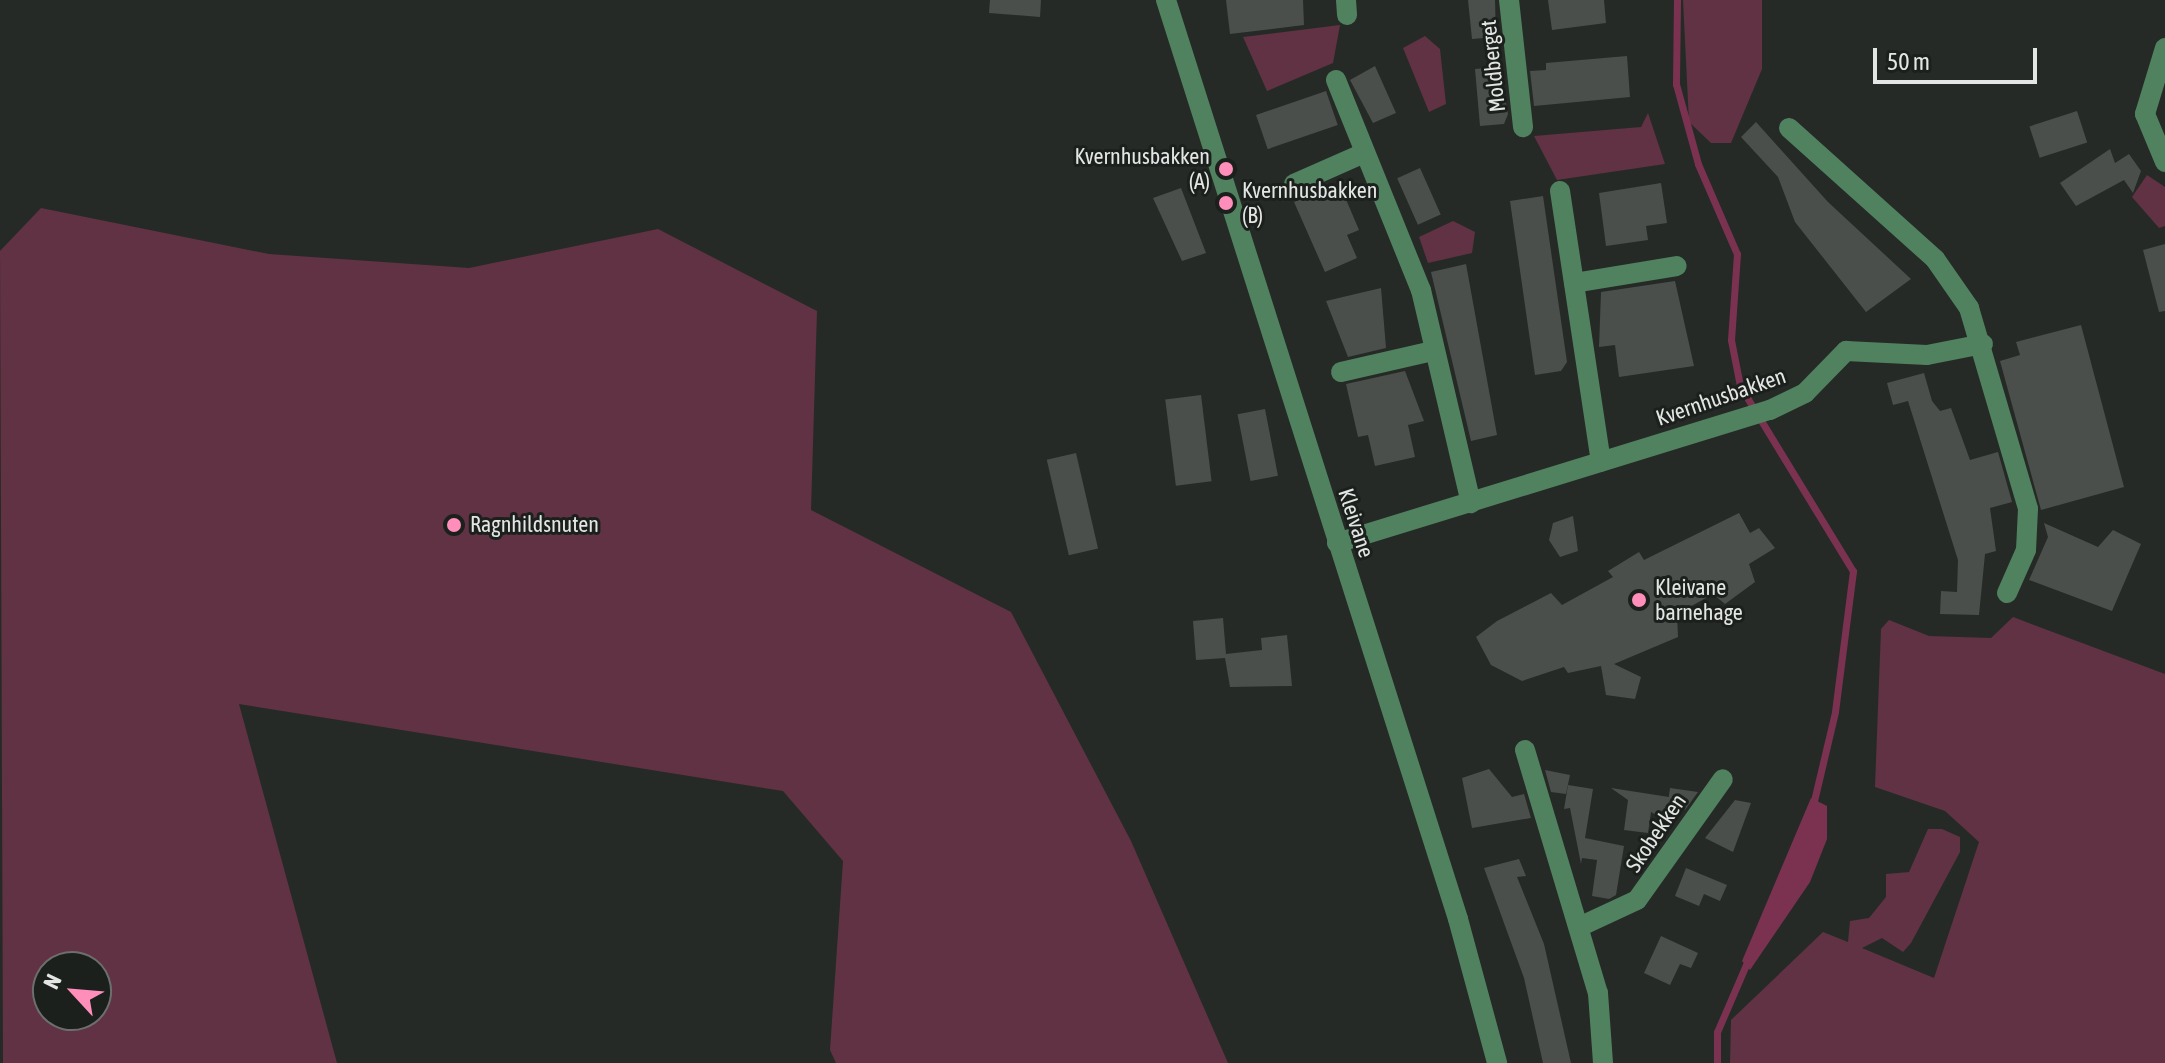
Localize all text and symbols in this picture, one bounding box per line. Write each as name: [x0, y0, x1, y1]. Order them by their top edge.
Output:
street label: Moldberget: [1475, 19, 1511, 113]
scale bar: [1877, 32, 2041, 82]
text: 50 m: [1887, 48, 1930, 75]
place label: Kvernhusbakken (A): [1075, 143, 1210, 194]
marker: Kvernhusbakken (A): [1217, 160, 1235, 178]
place label: Kvernhusbakken (B): [1242, 177, 1377, 228]
marker: Kvernhusbakken (B): [1217, 194, 1235, 212]
street label: Kvernhusbakken: [1653, 362, 1789, 432]
street label: Kleivane: [1332, 485, 1380, 561]
place label: Ragnhildsnuten: [470, 512, 599, 538]
marker: Ragnhildsnuten: [445, 516, 463, 534]
place label: Kleivane barnehage: [1655, 574, 1743, 626]
marker: Kleivane barnehage: [1630, 591, 1648, 609]
street label: Skobekken: [1620, 789, 1692, 877]
north arrow: [32, 951, 112, 1031]
text: N: [38, 970, 67, 993]

